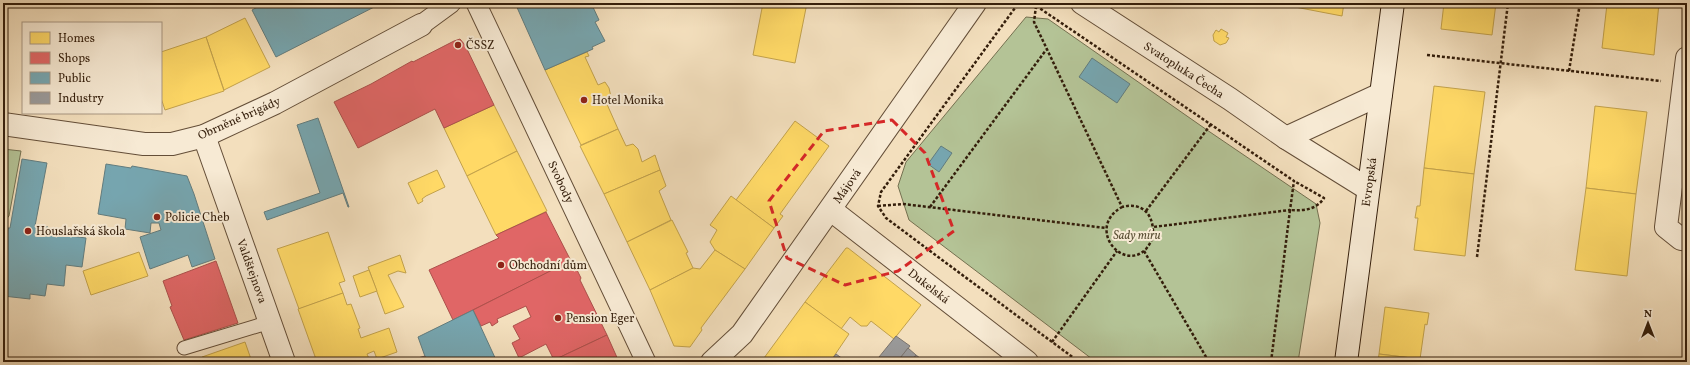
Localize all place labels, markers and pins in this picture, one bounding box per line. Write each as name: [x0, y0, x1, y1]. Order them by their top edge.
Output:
place label: ČSSZ: [466, 37, 495, 54]
marker: ČSSZ: [453, 40, 463, 50]
place label: Hotel Monika: [592, 93, 664, 109]
marker: Hotel Monika: [579, 95, 589, 105]
place label: Policie Cheb: [165, 210, 230, 226]
marker: Policie Cheb: [152, 212, 162, 222]
place label: Houslařská škola: [36, 224, 125, 240]
marker: Houslařská škola: [23, 226, 33, 236]
place label: Obchodní dům: [509, 258, 587, 274]
marker: Obchodní dům: [496, 260, 506, 270]
place label: Pension Eger: [566, 311, 634, 327]
marker: Pension Eger: [553, 313, 563, 323]

